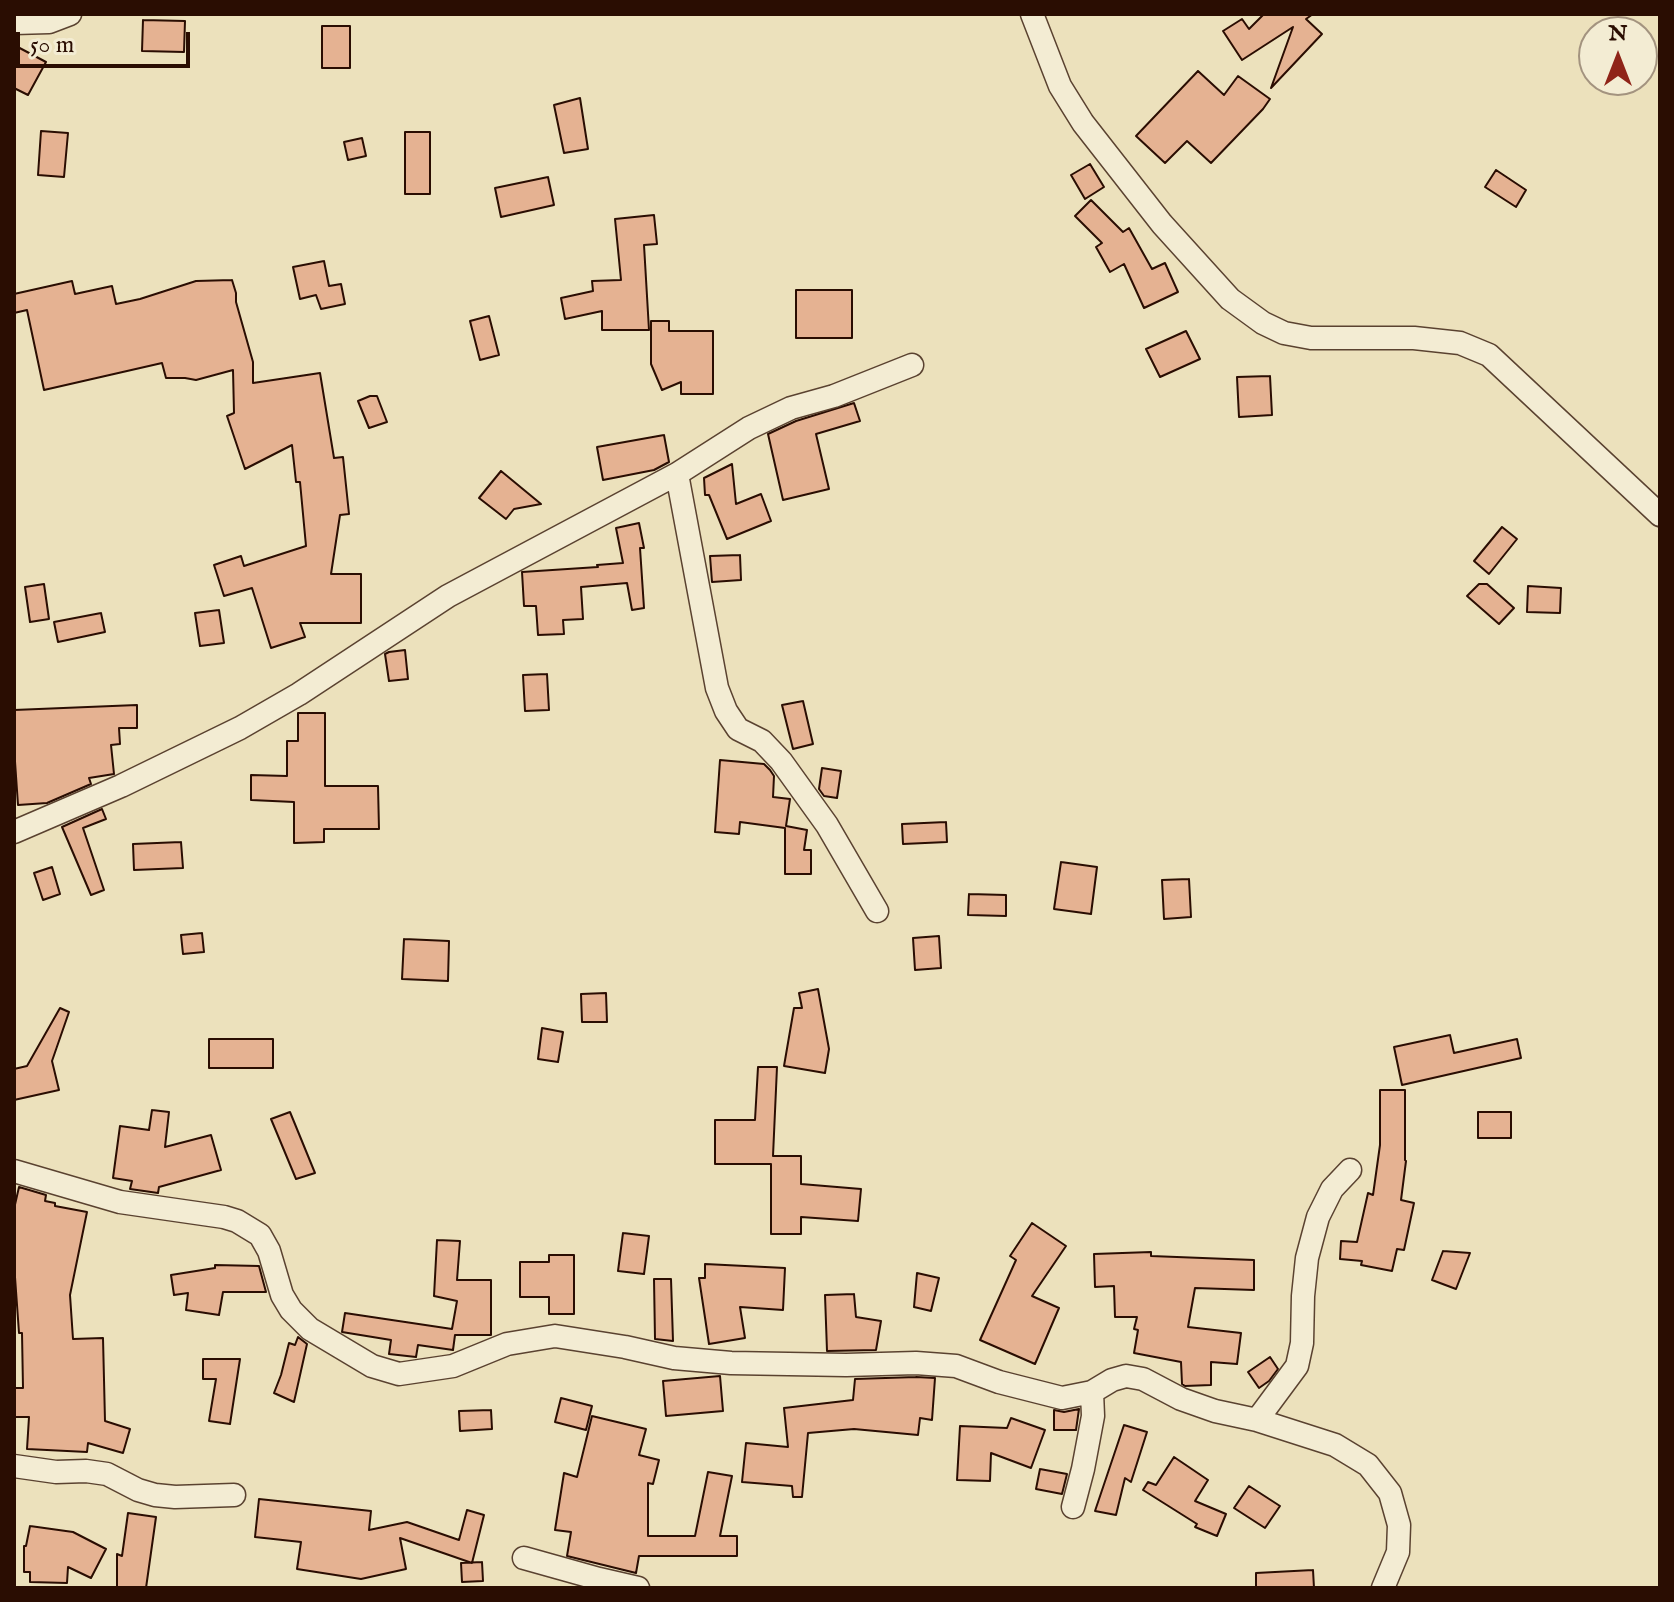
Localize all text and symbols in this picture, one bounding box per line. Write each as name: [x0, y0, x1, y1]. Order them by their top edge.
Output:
scale bar: [20, 16, 194, 66]
north arrow: [1578, 16, 1658, 96]
text: N: [1608, 20, 1628, 48]
text: 50 m: [30, 30, 74, 61]

